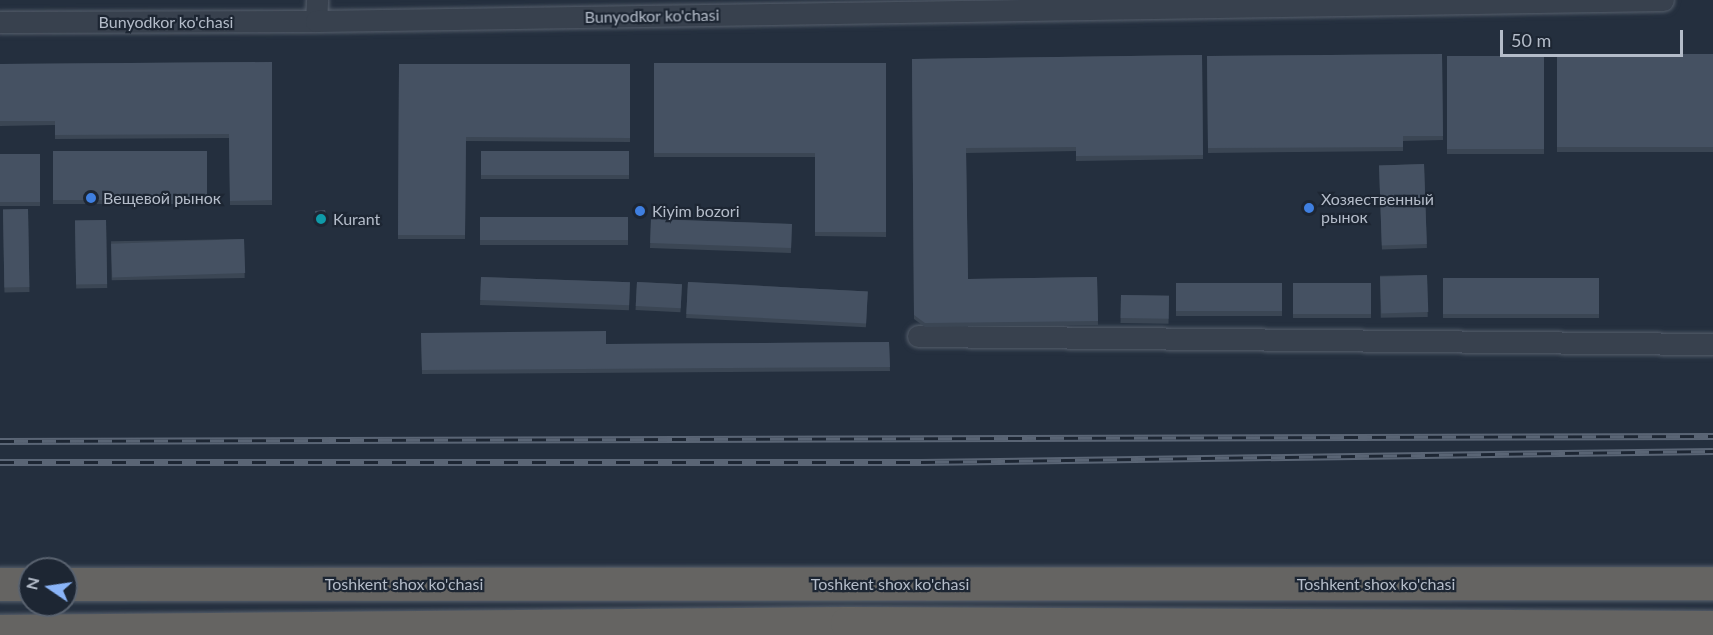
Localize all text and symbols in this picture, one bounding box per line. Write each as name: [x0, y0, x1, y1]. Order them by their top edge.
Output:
street label: Bunyodkor ko'chasi: [584, 5, 720, 27]
street label: Bunyodkor ko'chasi: [98, 12, 234, 32]
scale bar: [1503, 18, 1686, 56]
text: 50 m: [1511, 29, 1551, 51]
place label: Вещевой рынок: [103, 188, 221, 208]
place label: Хозяественный рынок: [1321, 189, 1434, 227]
marker: Вещевой рынок: [84, 191, 98, 205]
place label: Kiyim bozori: [652, 201, 739, 221]
marker: Хозяественный рынок: [1302, 201, 1316, 215]
marker: Kiyim bozori: [633, 204, 647, 218]
place label: Kurant: [333, 209, 380, 229]
marker: Kurant: [314, 212, 328, 226]
north arrow: [18, 557, 78, 617]
street label: Toshkent shox ko'chasi: [325, 574, 483, 594]
street label: Toshkent shox ko'chasi: [811, 574, 969, 594]
street label: Toshkent shox ko'chasi: [1297, 574, 1455, 594]
text: N: [21, 575, 43, 591]

